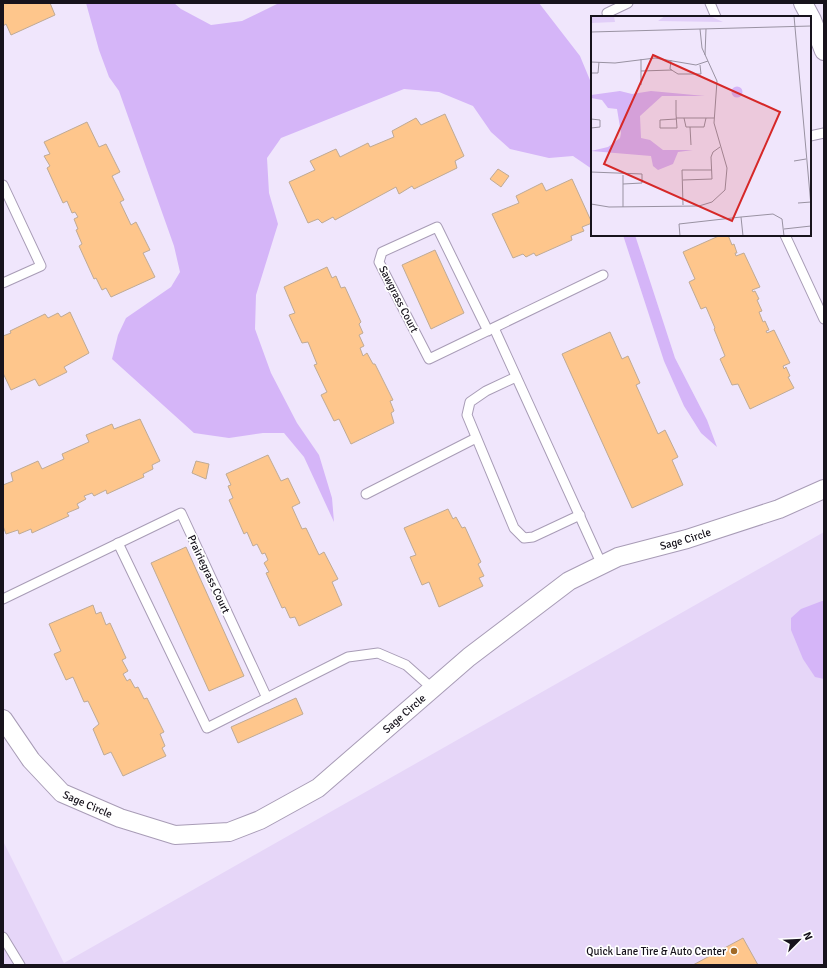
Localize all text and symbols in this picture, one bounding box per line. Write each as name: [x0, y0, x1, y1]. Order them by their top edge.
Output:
inset map: [591, 16, 811, 236]
street label: Sawgrass Court: [376, 264, 421, 335]
street label: Sage Circle: [658, 526, 713, 553]
street label: Prairiegrass Court: [185, 533, 232, 616]
street label: Sage Circle: [380, 692, 428, 736]
street label: Sage Circle: [61, 788, 114, 821]
north arrow: [779, 920, 819, 960]
text: N: [800, 930, 815, 942]
place label: Quick Lane Tire & Auto Center: [586, 945, 726, 958]
marker: Quick Lane Tire & Auto Center: [729, 946, 739, 956]

